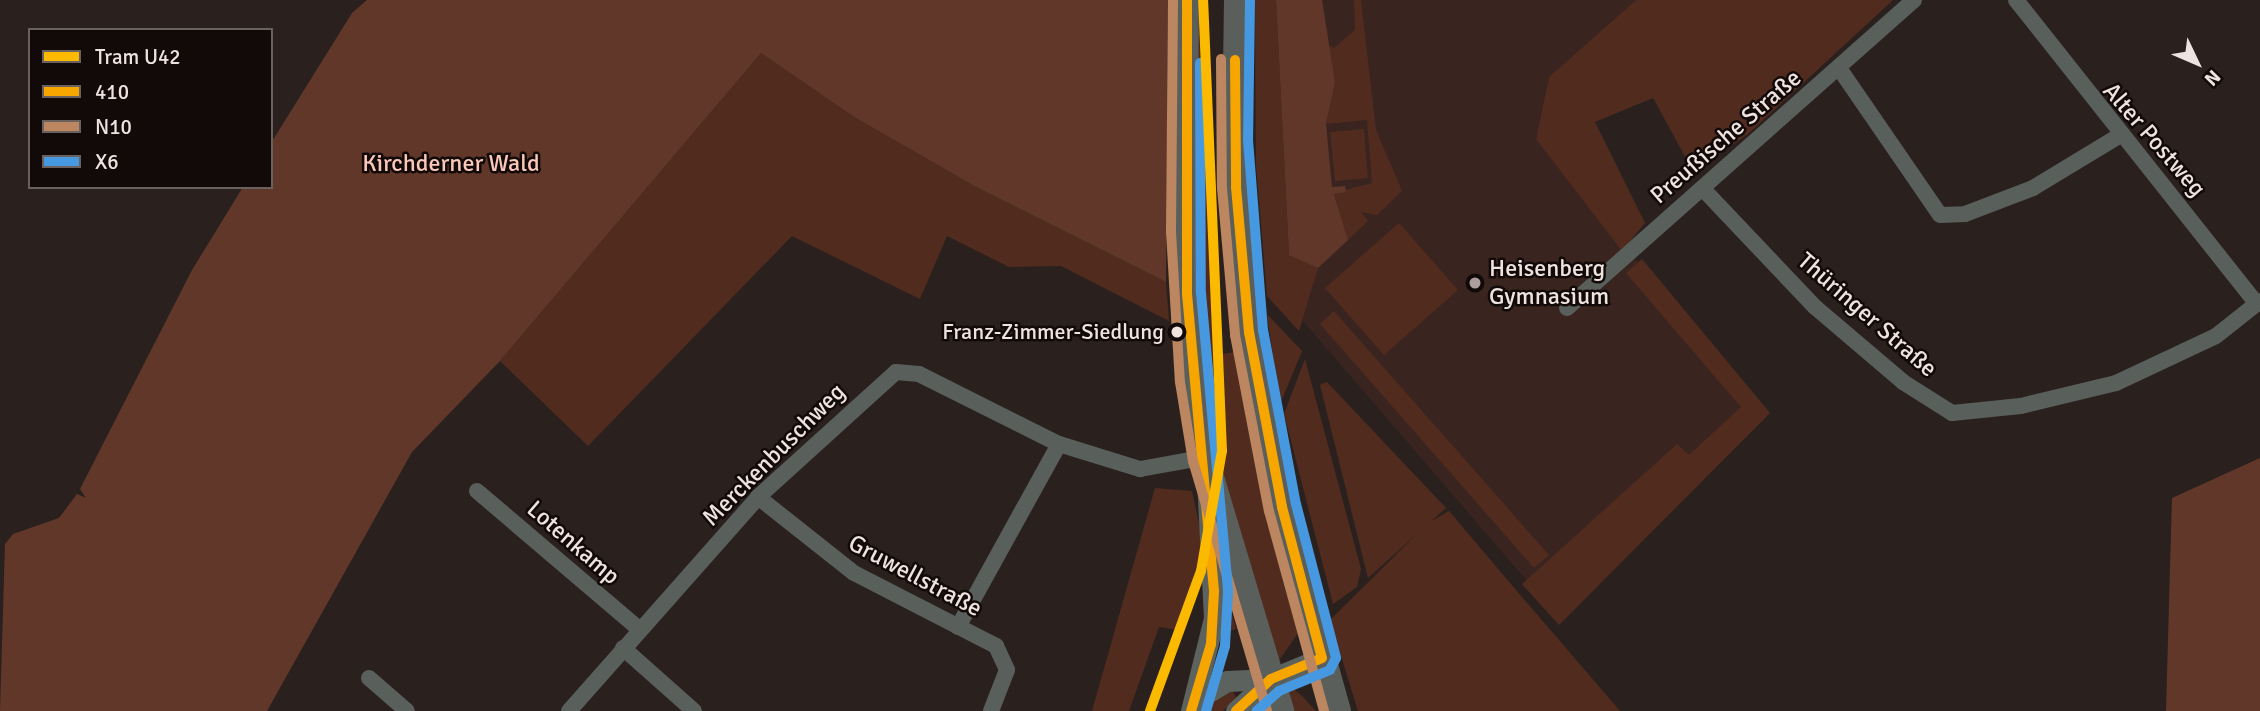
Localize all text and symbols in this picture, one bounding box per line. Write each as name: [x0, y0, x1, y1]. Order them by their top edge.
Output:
legend: [28, 28, 273, 189]
north arrow: [2162, 28, 2232, 98]
text: Tram U42: [95, 44, 181, 70]
street label: Preußische Straße: [1645, 64, 1807, 210]
text: N: [2199, 64, 2225, 91]
street label: Alter Postweg: [2097, 77, 2211, 203]
text: 410: [95, 79, 129, 105]
text: N10: [95, 114, 132, 140]
text: X6: [95, 149, 119, 175]
park label: Kirchderner Wald: [362, 150, 540, 178]
street label: Thüringer Straße: [1791, 247, 1943, 383]
place label: Heisenberg Gymnasium: [1489, 255, 1609, 311]
marker: Heisenberg Gymnasium: [1467, 275, 1483, 291]
place label: Franz-Zimmer-Siedlung: [942, 319, 1164, 345]
marker: Franz-Zimmer-Siedlung: [1170, 325, 1184, 339]
street label: Merckenbuschweg: [697, 378, 851, 532]
street label: Lotenkamp: [521, 495, 625, 591]
street label: Gruwellstraße: [843, 529, 987, 623]

